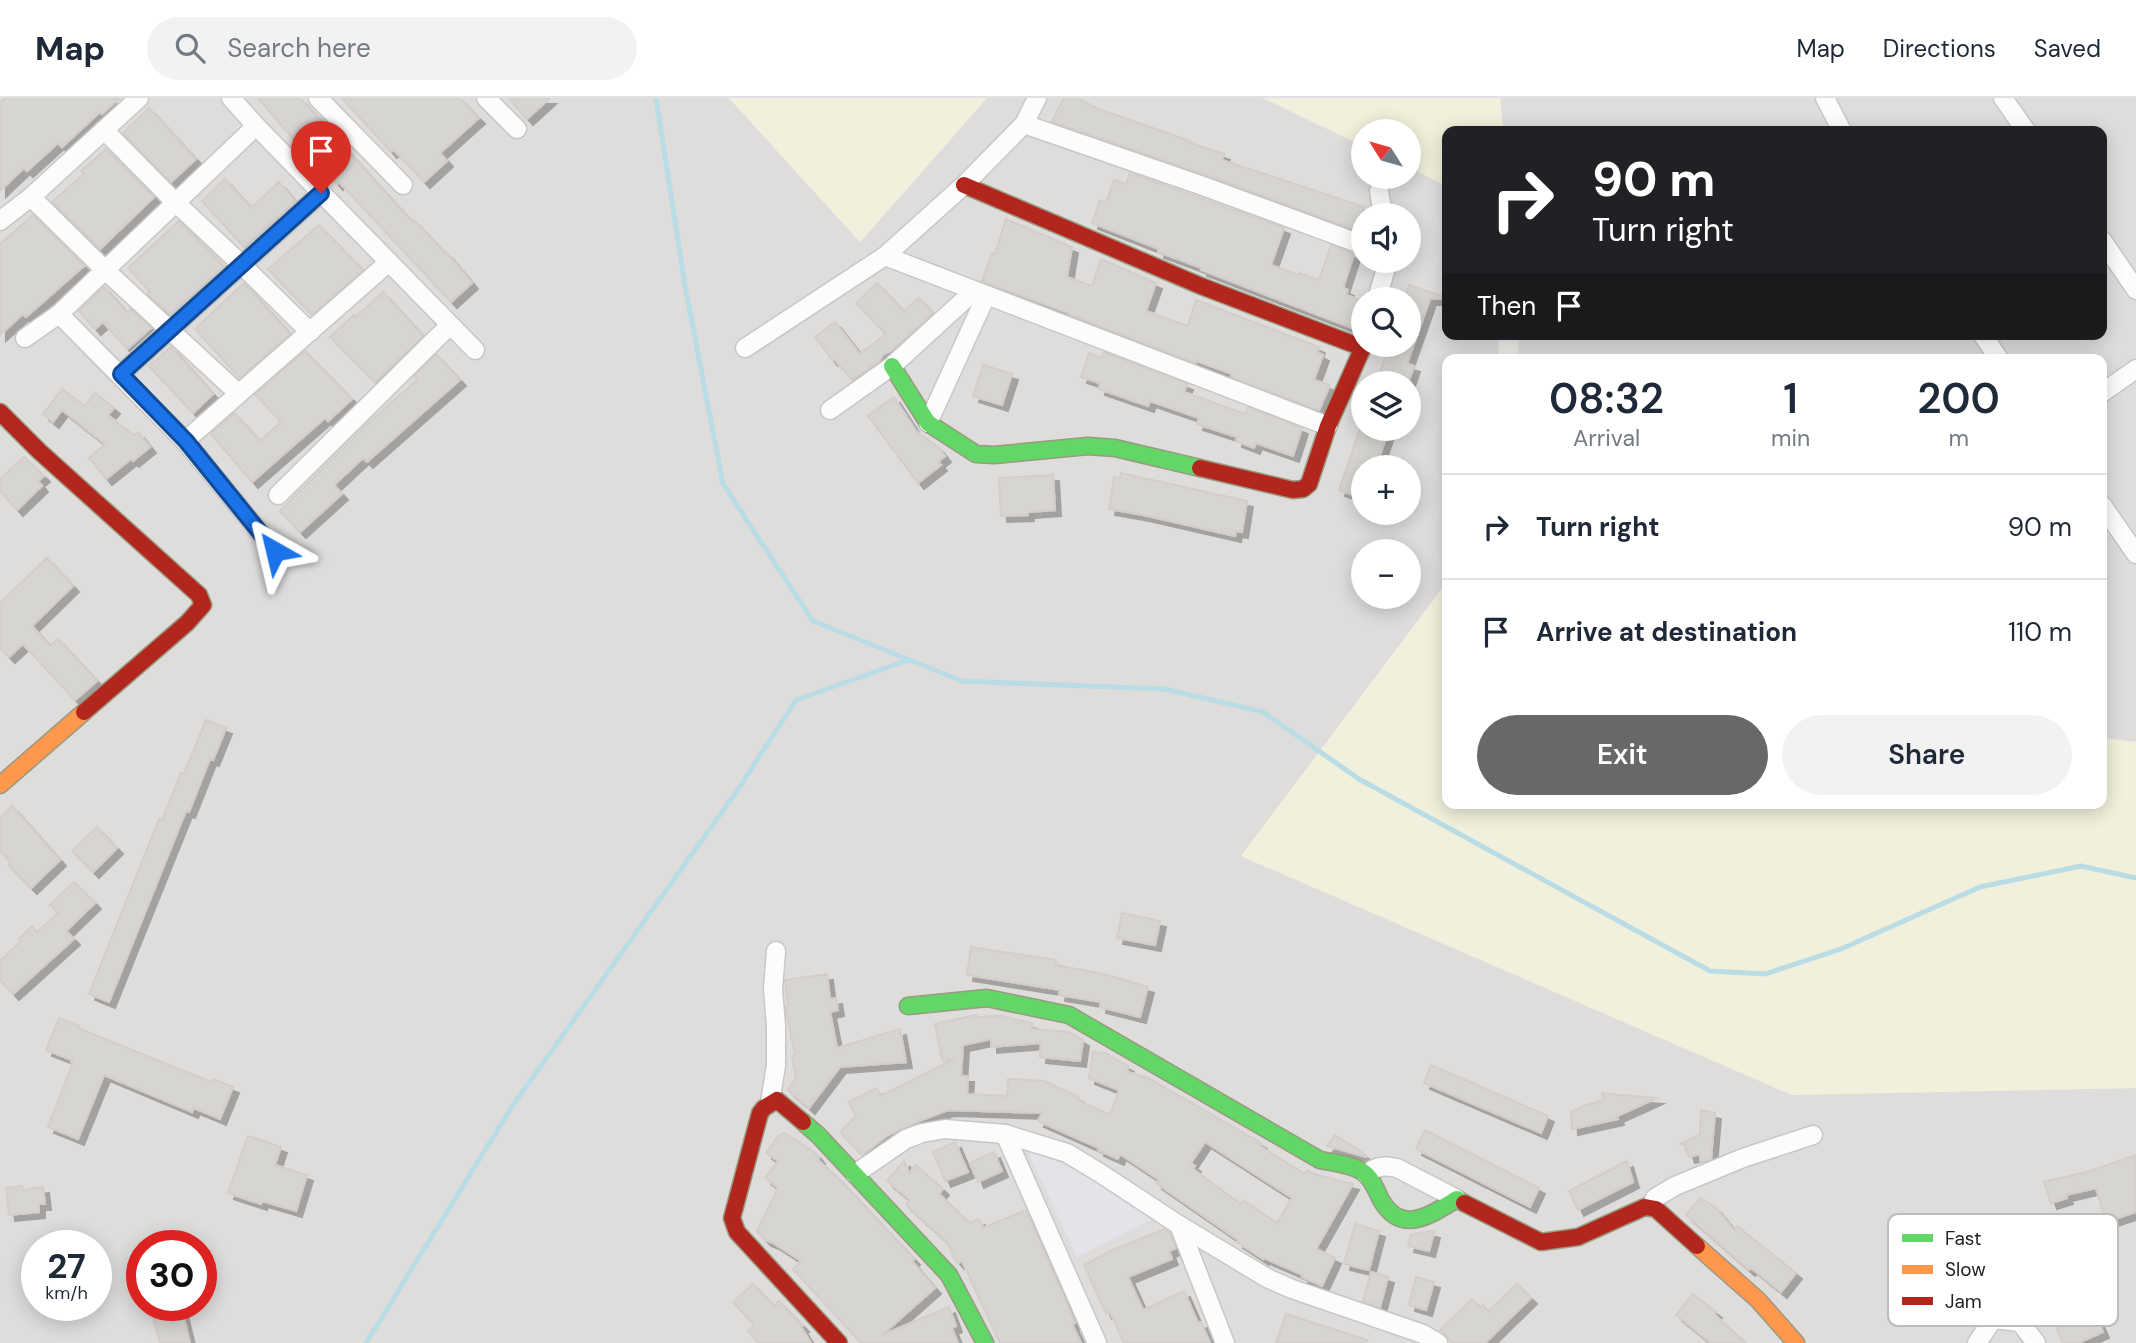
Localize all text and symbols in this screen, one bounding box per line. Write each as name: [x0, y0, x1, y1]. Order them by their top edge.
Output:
search box: [147, 17, 637, 80]
text: Map: [35, 27, 105, 70]
icon: search: [171, 29, 209, 67]
text: Search here: [227, 31, 371, 65]
text: Map: [1797, 33, 1845, 64]
text: Directions: [1883, 33, 1996, 64]
text: Saved: [2034, 33, 2101, 64]
north arrow: [1351, 119, 1421, 189]
map controls: [1351, 119, 1421, 609]
pin: [291, 121, 351, 193]
icon: arrive: [302, 132, 340, 170]
text: 90 m: [1592, 147, 1715, 211]
icon: right: [1477, 154, 1568, 245]
button: sound: [1351, 203, 1421, 273]
text: Turn right: [1592, 209, 1734, 251]
button: search: [1351, 287, 1421, 357]
icon: arrive: [1550, 287, 1588, 325]
text: Then: [1477, 289, 1536, 323]
button: layers: [1351, 371, 1421, 441]
text: 08:32: [1549, 371, 1664, 426]
text: 1: [1783, 371, 1798, 426]
text: 200: [1917, 371, 2000, 426]
text: Arrival: [1573, 423, 1640, 453]
text: min: [1771, 423, 1810, 453]
text: m: [1948, 423, 1969, 453]
button: +: [1351, 455, 1421, 525]
icon: right: [1477, 508, 1515, 546]
text: Turn right: [1536, 510, 1660, 544]
text: 90 m: [2008, 510, 2072, 544]
position arrow: [238, 514, 312, 588]
button: −: [1351, 539, 1421, 609]
icon: arrive: [1477, 613, 1515, 651]
text: Arrive at destination: [1536, 615, 1797, 649]
text: 110 m: [2008, 615, 2072, 649]
button: Exit: [1477, 715, 1768, 795]
button: Share: [1782, 715, 2072, 795]
legend: [1888, 1214, 2118, 1326]
text: Fast: [1945, 1226, 1981, 1251]
speed limit sign: 30: [126, 1230, 217, 1321]
text: 27: [47, 1243, 86, 1289]
text: Slow: [1945, 1257, 1986, 1282]
text: km/h: [45, 1281, 88, 1305]
text: Jam: [1945, 1289, 1982, 1314]

